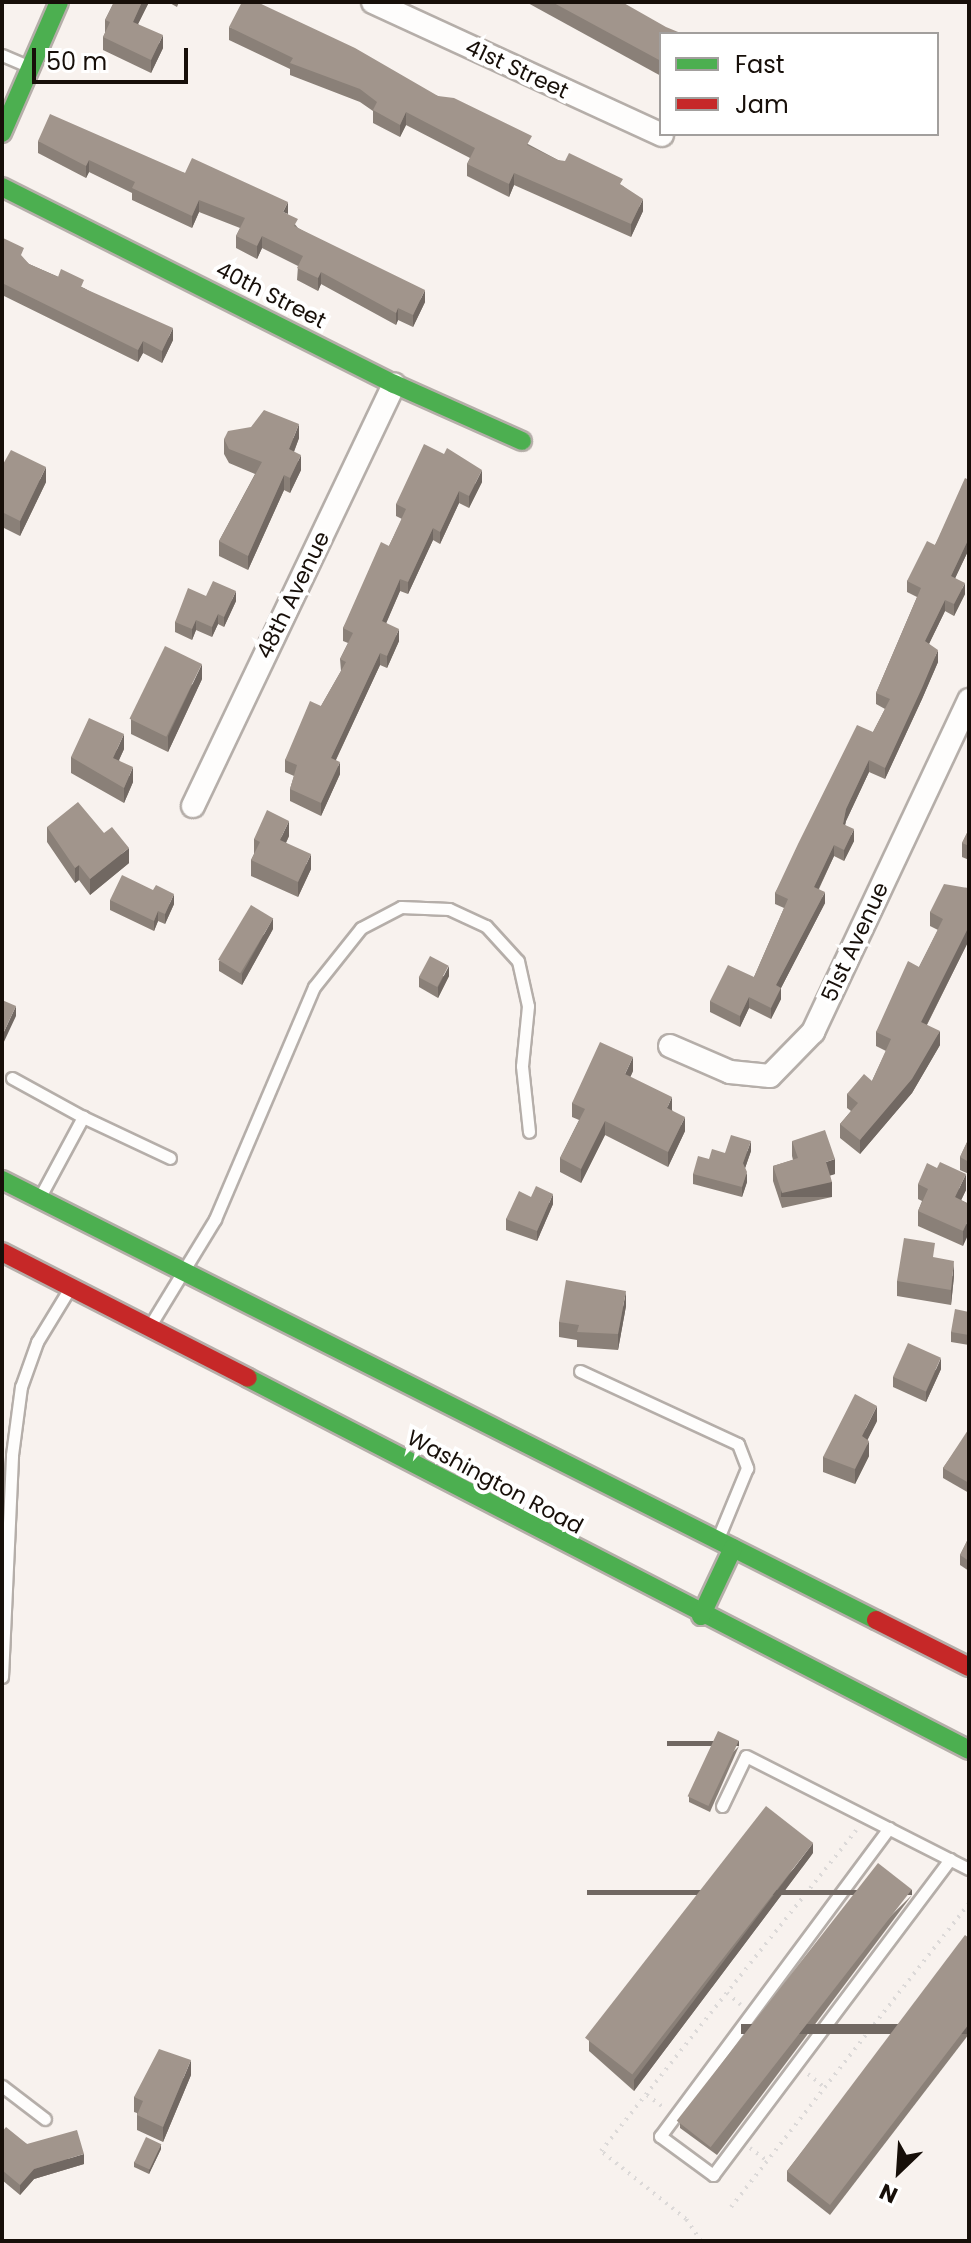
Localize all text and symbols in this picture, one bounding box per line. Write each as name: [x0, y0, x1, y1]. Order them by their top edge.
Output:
scale bar: [36, 32, 192, 82]
legend: [659, 32, 939, 136]
street label: 41st Street: [461, 34, 573, 104]
text: 50 m: [46, 45, 107, 78]
text: Fast: [735, 48, 785, 81]
text: Jam: [735, 88, 789, 121]
street label: 40th Street: [212, 256, 330, 334]
street label: 48th Avenue: [251, 527, 335, 663]
street label: 51st Avenue: [816, 878, 894, 1006]
street label: Washington Road: [402, 1424, 588, 1540]
north arrow: [859, 2131, 939, 2211]
text: N: [875, 2176, 903, 2211]

